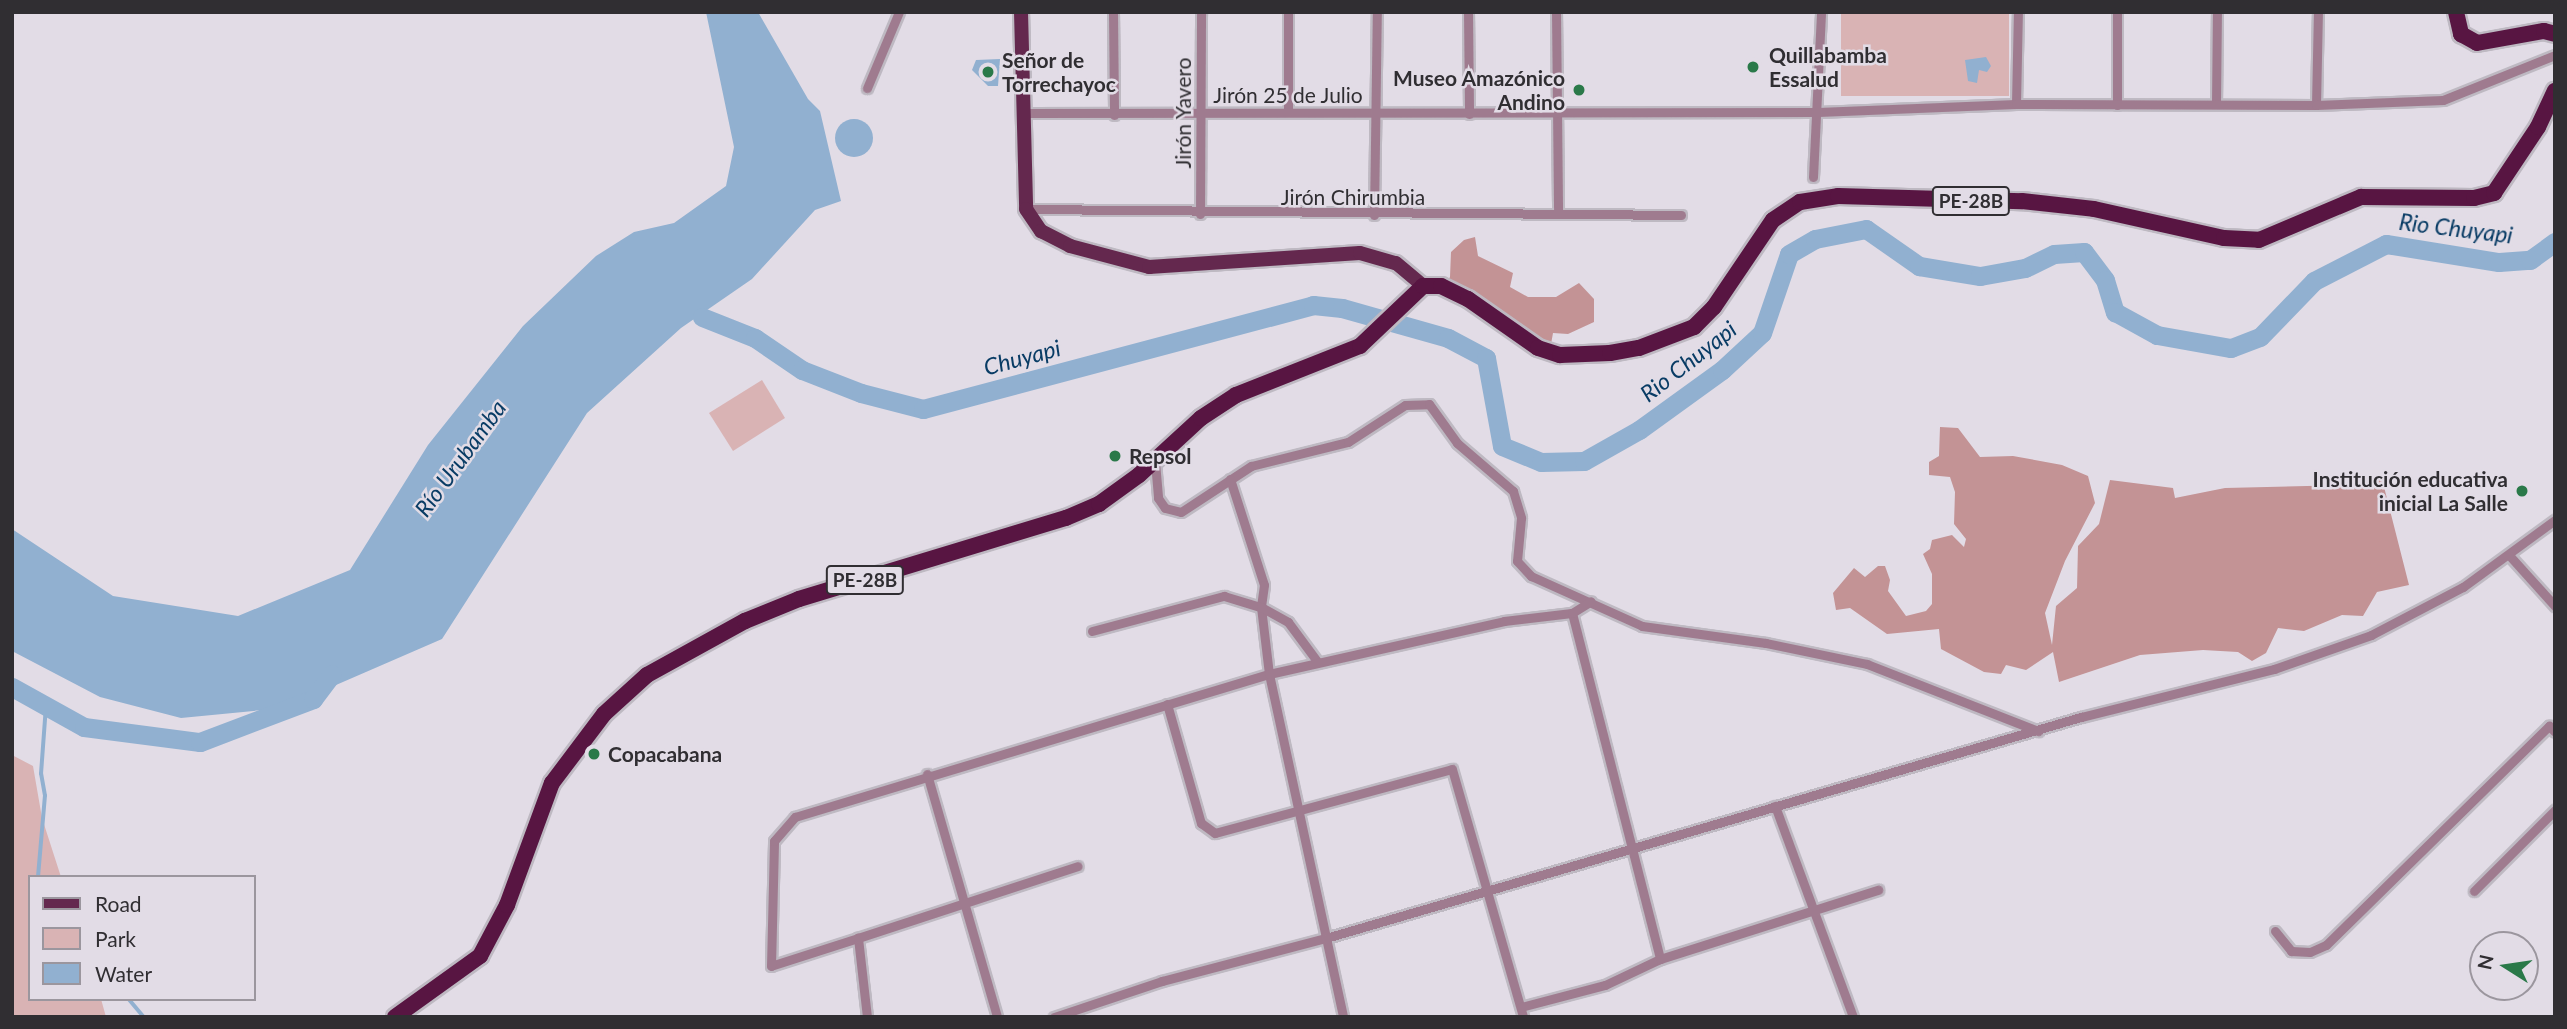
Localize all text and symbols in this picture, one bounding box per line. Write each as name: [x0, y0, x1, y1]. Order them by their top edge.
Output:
place label: Quillabamba Essalud: [1769, 42, 1887, 92]
place label: Señor de Torrechayoc: [1002, 47, 1116, 97]
street label: Jirón Yavero: [1170, 57, 1196, 169]
marker: Quillabamba Essalud: [1743, 57, 1763, 77]
marker: Señor de Torrechayoc: [980, 64, 996, 80]
place label: Museo Amazónico Andino: [1392, 65, 1565, 115]
street label: Jirón 25 de Julio: [1213, 82, 1363, 108]
marker: Museo Amazónico Andino: [1571, 82, 1587, 98]
street label: Jirón Chirumbia: [1281, 184, 1425, 210]
road number: PE-28B: [1931, 186, 2011, 216]
water label: Rio Chuyapi: [2398, 207, 2514, 249]
water label: Rio Chuyapi: [1634, 315, 1742, 407]
water label: Chuyapi: [980, 334, 1064, 380]
water label: Río Urubamba: [408, 394, 512, 522]
place label: Repsol: [1129, 443, 1191, 469]
marker: Repsol: [1107, 448, 1123, 464]
place label: Institución educativa inicial La Salle: [2313, 466, 2508, 516]
marker: Institución educativa inicial La Salle: [2514, 483, 2530, 499]
road number: PE-28B: [825, 565, 905, 596]
place label: Copacabana: [608, 741, 722, 767]
marker: Copacabana: [586, 746, 602, 762]
legend: [28, 875, 256, 1001]
text: Road: [95, 891, 142, 916]
text: Park: [95, 926, 136, 951]
north arrow: [2469, 931, 2539, 1001]
text: N: [2472, 952, 2498, 972]
text: Water: [95, 961, 152, 986]

